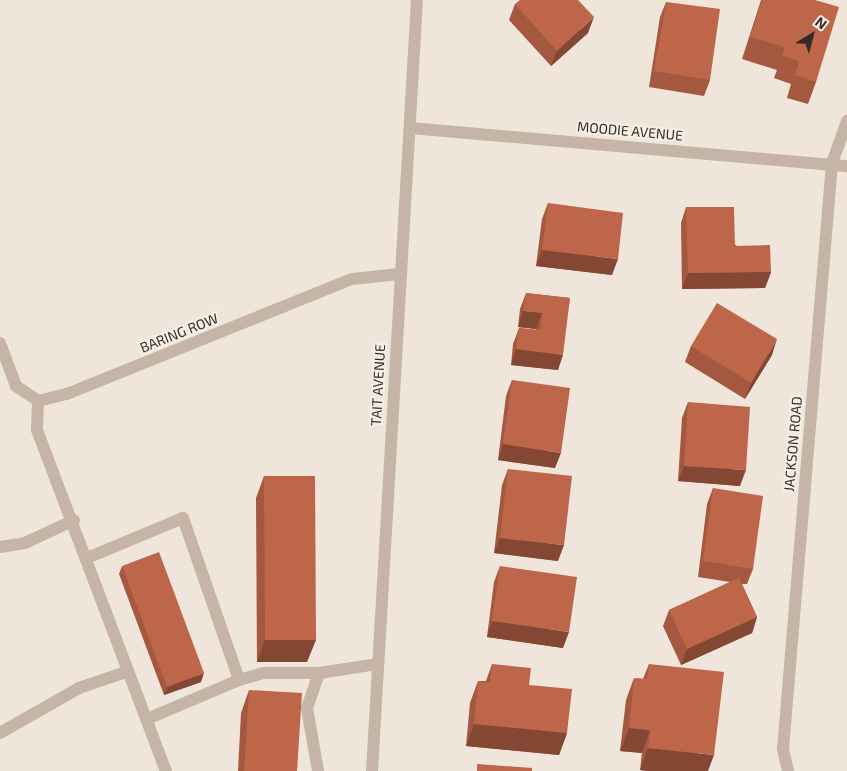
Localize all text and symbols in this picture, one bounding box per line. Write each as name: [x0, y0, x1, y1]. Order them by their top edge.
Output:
north arrow: [787, 10, 837, 60]
text: N: [812, 13, 830, 32]
street label: MOODIE AVENUE: [576, 118, 684, 144]
street label: BARING ROW: [137, 310, 221, 356]
street label: TAIT AVENUE: [367, 343, 389, 427]
street label: JACKSON ROAD: [780, 396, 806, 492]

